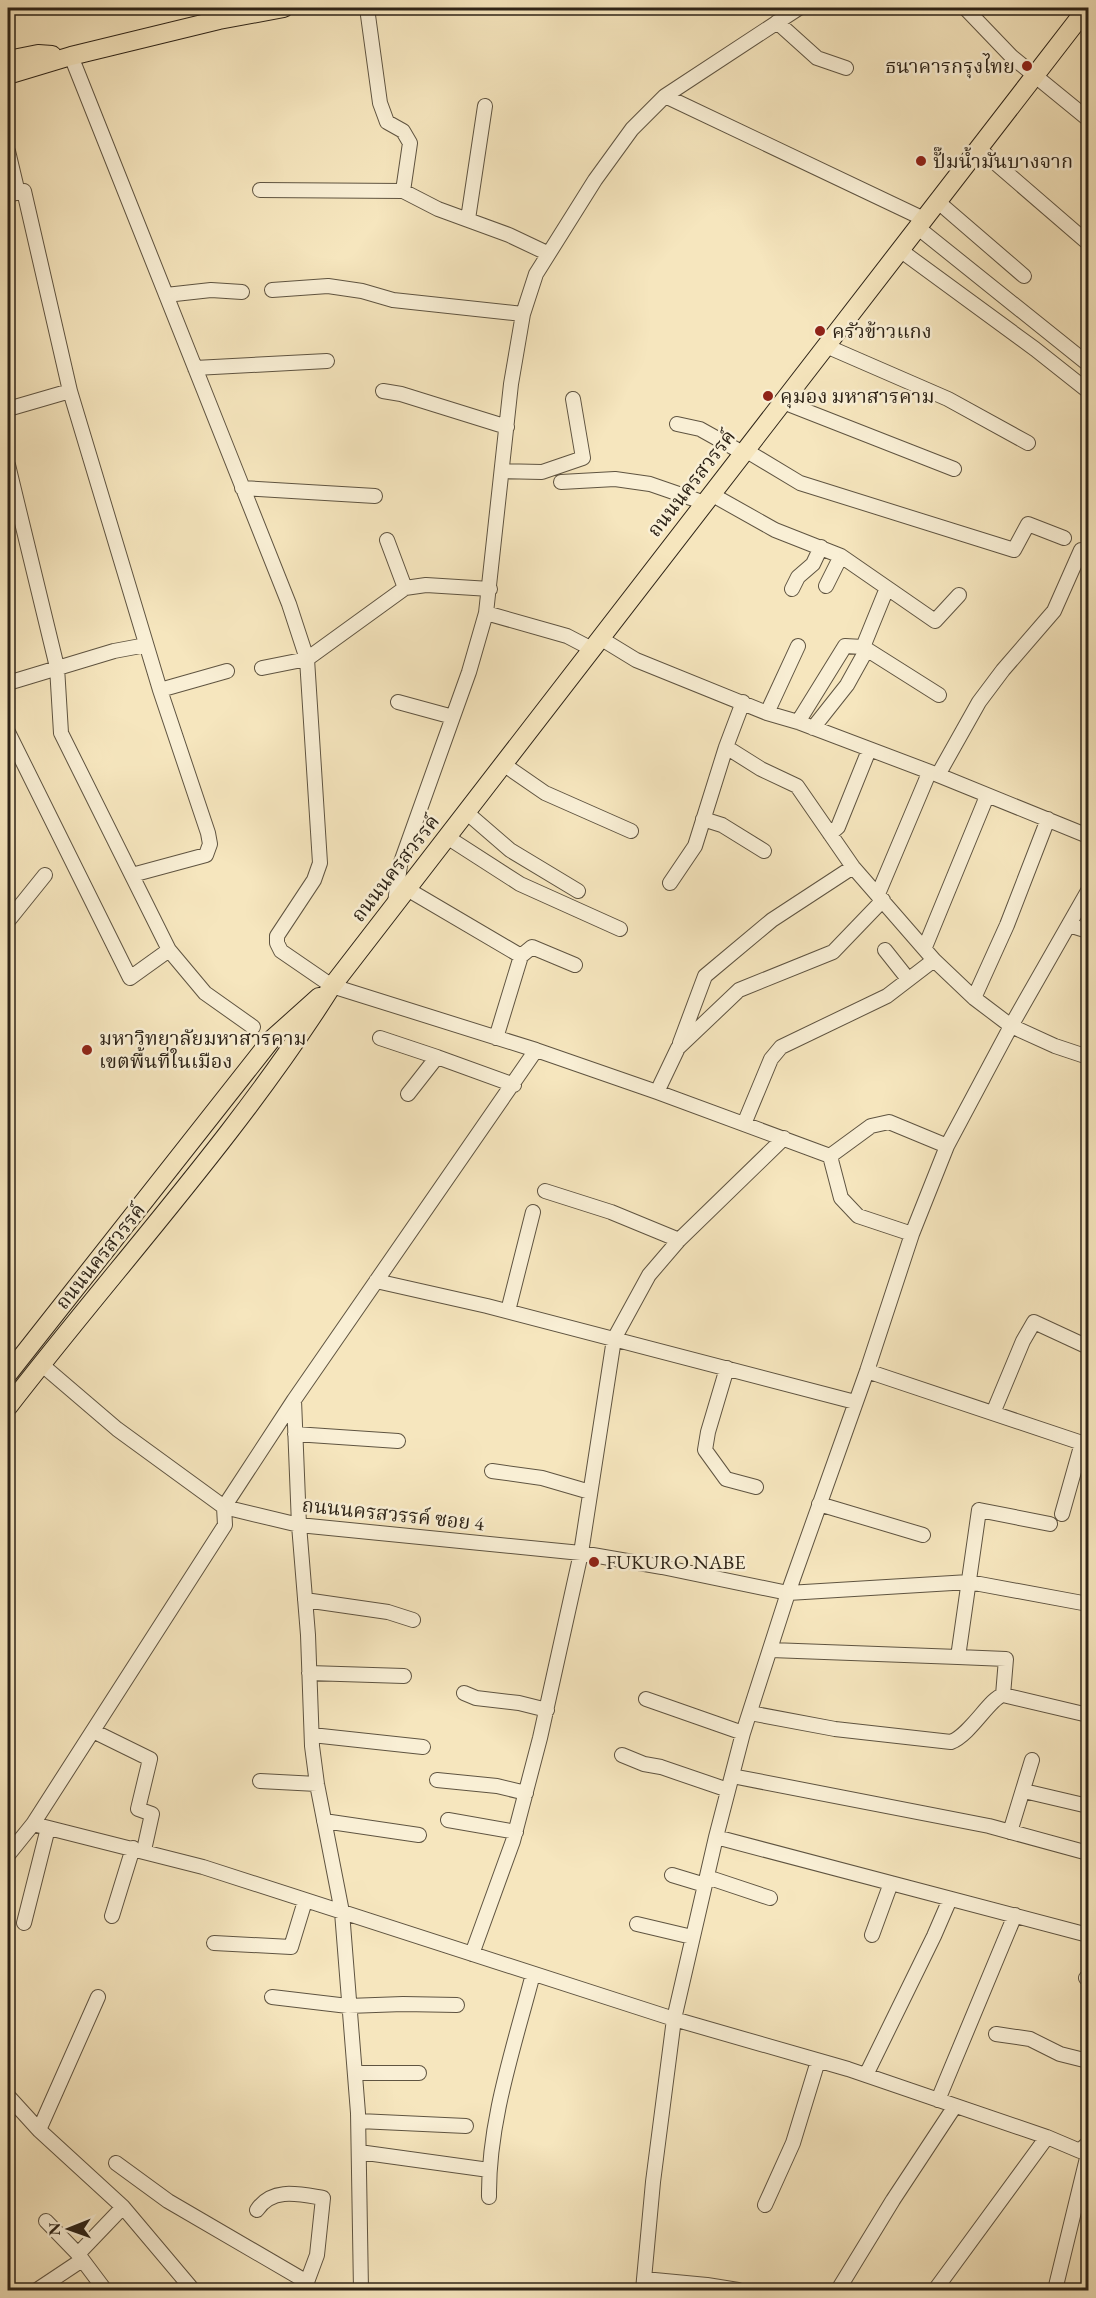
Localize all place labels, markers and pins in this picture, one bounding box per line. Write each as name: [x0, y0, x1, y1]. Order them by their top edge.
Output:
place label: ธนาคารกรุงไทย: [885, 53, 1015, 79]
marker: ธนาคารกรุงไทย: [1020, 59, 1034, 73]
place label: ปั๊มน้ำมันบางจาก: [933, 146, 1073, 174]
marker: ปั๊มน้ำมันบางจาก: [914, 154, 928, 168]
place label: ครัวข้าวแกง: [832, 318, 932, 344]
marker: ครัวข้าวแกง: [813, 324, 827, 338]
place label: คุมอง มหาสารคาม: [780, 383, 934, 409]
marker: คุมอง มหาสารคาม: [761, 389, 775, 403]
place label: มหาวิทยาลัยมหาสารคาม เขตพื้นที่ในเมือง: [99, 1025, 307, 1074]
marker: มหาวิทยาลัยมหาสารคาม เขตพื้นที่ในเมือง: [80, 1043, 94, 1057]
place label: FUKURO NABE: [606, 1549, 746, 1575]
marker: FUKURO NABE: [587, 1555, 601, 1569]

